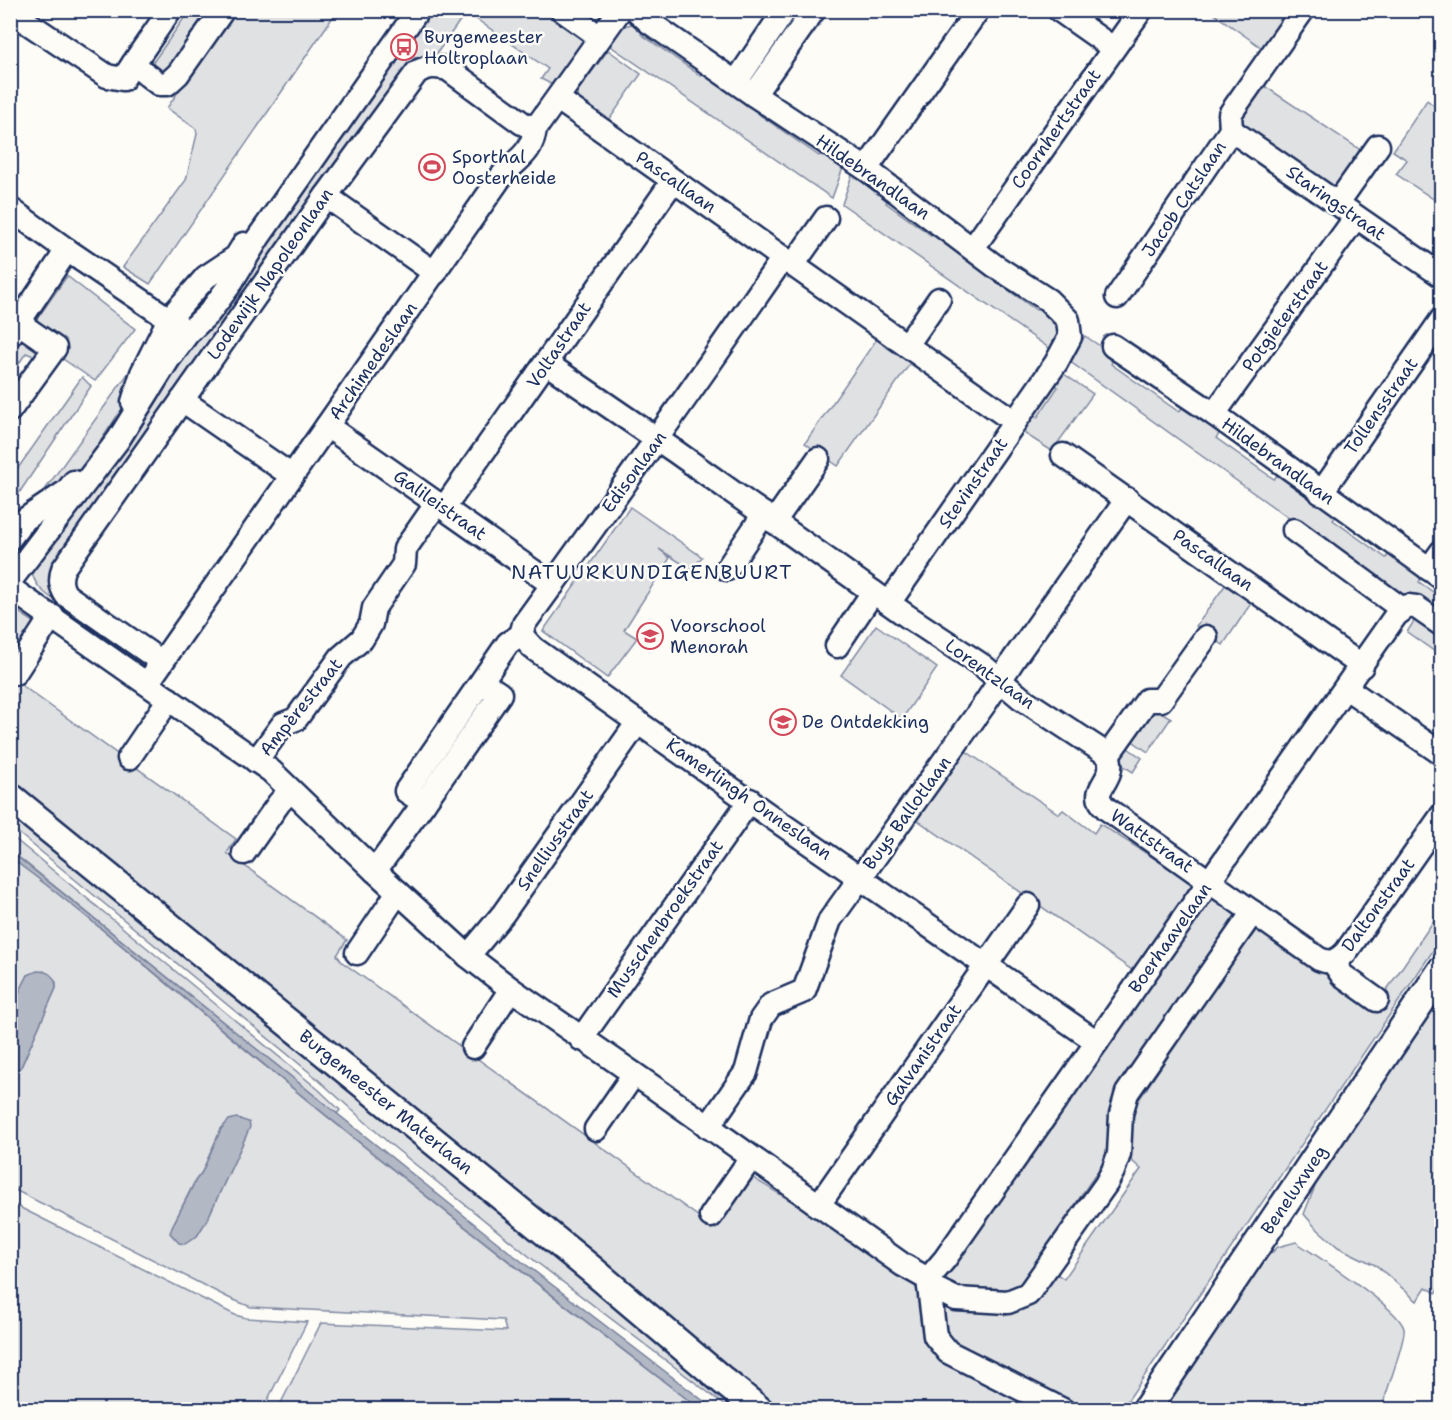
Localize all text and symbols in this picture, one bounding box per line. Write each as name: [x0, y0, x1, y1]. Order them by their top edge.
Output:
place label: Burgemeester Holtroplaan: [424, 25, 543, 70]
bus stop icon: Burgemeester Holtroplaan: [389, 32, 419, 62]
street label: Coornhertstraat: [1006, 64, 1106, 194]
street label: Hildebrandlaan: [811, 129, 935, 225]
street label: Jacob Catslaan: [1136, 136, 1232, 262]
place label: Sporthal Oosterheide: [452, 145, 556, 190]
street label: Pascallaan: [631, 145, 721, 219]
sports icon: Sporthal Oosterheide: [417, 152, 447, 182]
street label: Staringstraat: [1281, 160, 1391, 246]
street label: Lodewijk Napoleonlaan: [201, 183, 339, 365]
street label: Potgieterstraat: [1237, 255, 1334, 376]
street label: Archimedeslaan: [323, 297, 423, 425]
street label: Voltastraat: [521, 297, 597, 393]
street label: Tollensstraat: [1339, 353, 1423, 459]
street label: Hildebrandlaan: [1217, 412, 1339, 510]
street label: Edisonlaan: [596, 426, 672, 518]
street label: Stevinstraat: [933, 433, 1013, 533]
street label: Galileistraat: [389, 464, 491, 546]
street label: Pascallaan: [1168, 523, 1258, 597]
district label: NATUURKUNDIGENBUURT: [511, 559, 793, 585]
place label: Voorschool Menorah: [670, 614, 766, 659]
school or university icon: Voorschool Menorah: [635, 621, 665, 651]
street label: Lorentzlaan: [940, 633, 1040, 715]
street label: Ampèrestraat: [254, 653, 348, 761]
school or university icon: De Ontdekking: [768, 707, 798, 737]
place label: De Ontdekking: [802, 710, 929, 734]
street label: Kamerlingh Onneslaan: [661, 733, 837, 865]
street label: Buys Ballotlaan: [858, 751, 956, 875]
street label: Snelliusstraat: [511, 784, 599, 895]
street label: Wattstraat: [1106, 804, 1198, 879]
street label: Musschenbroekstraat: [601, 835, 729, 1003]
street label: Daltonstraat: [1336, 853, 1420, 957]
street label: Boerhaavelaan: [1123, 878, 1217, 998]
street label: Galvanistraat: [879, 999, 967, 1111]
street label: Burgemeester Materlaan: [294, 1024, 478, 1180]
street label: Beneluxweg: [1255, 1141, 1333, 1239]

